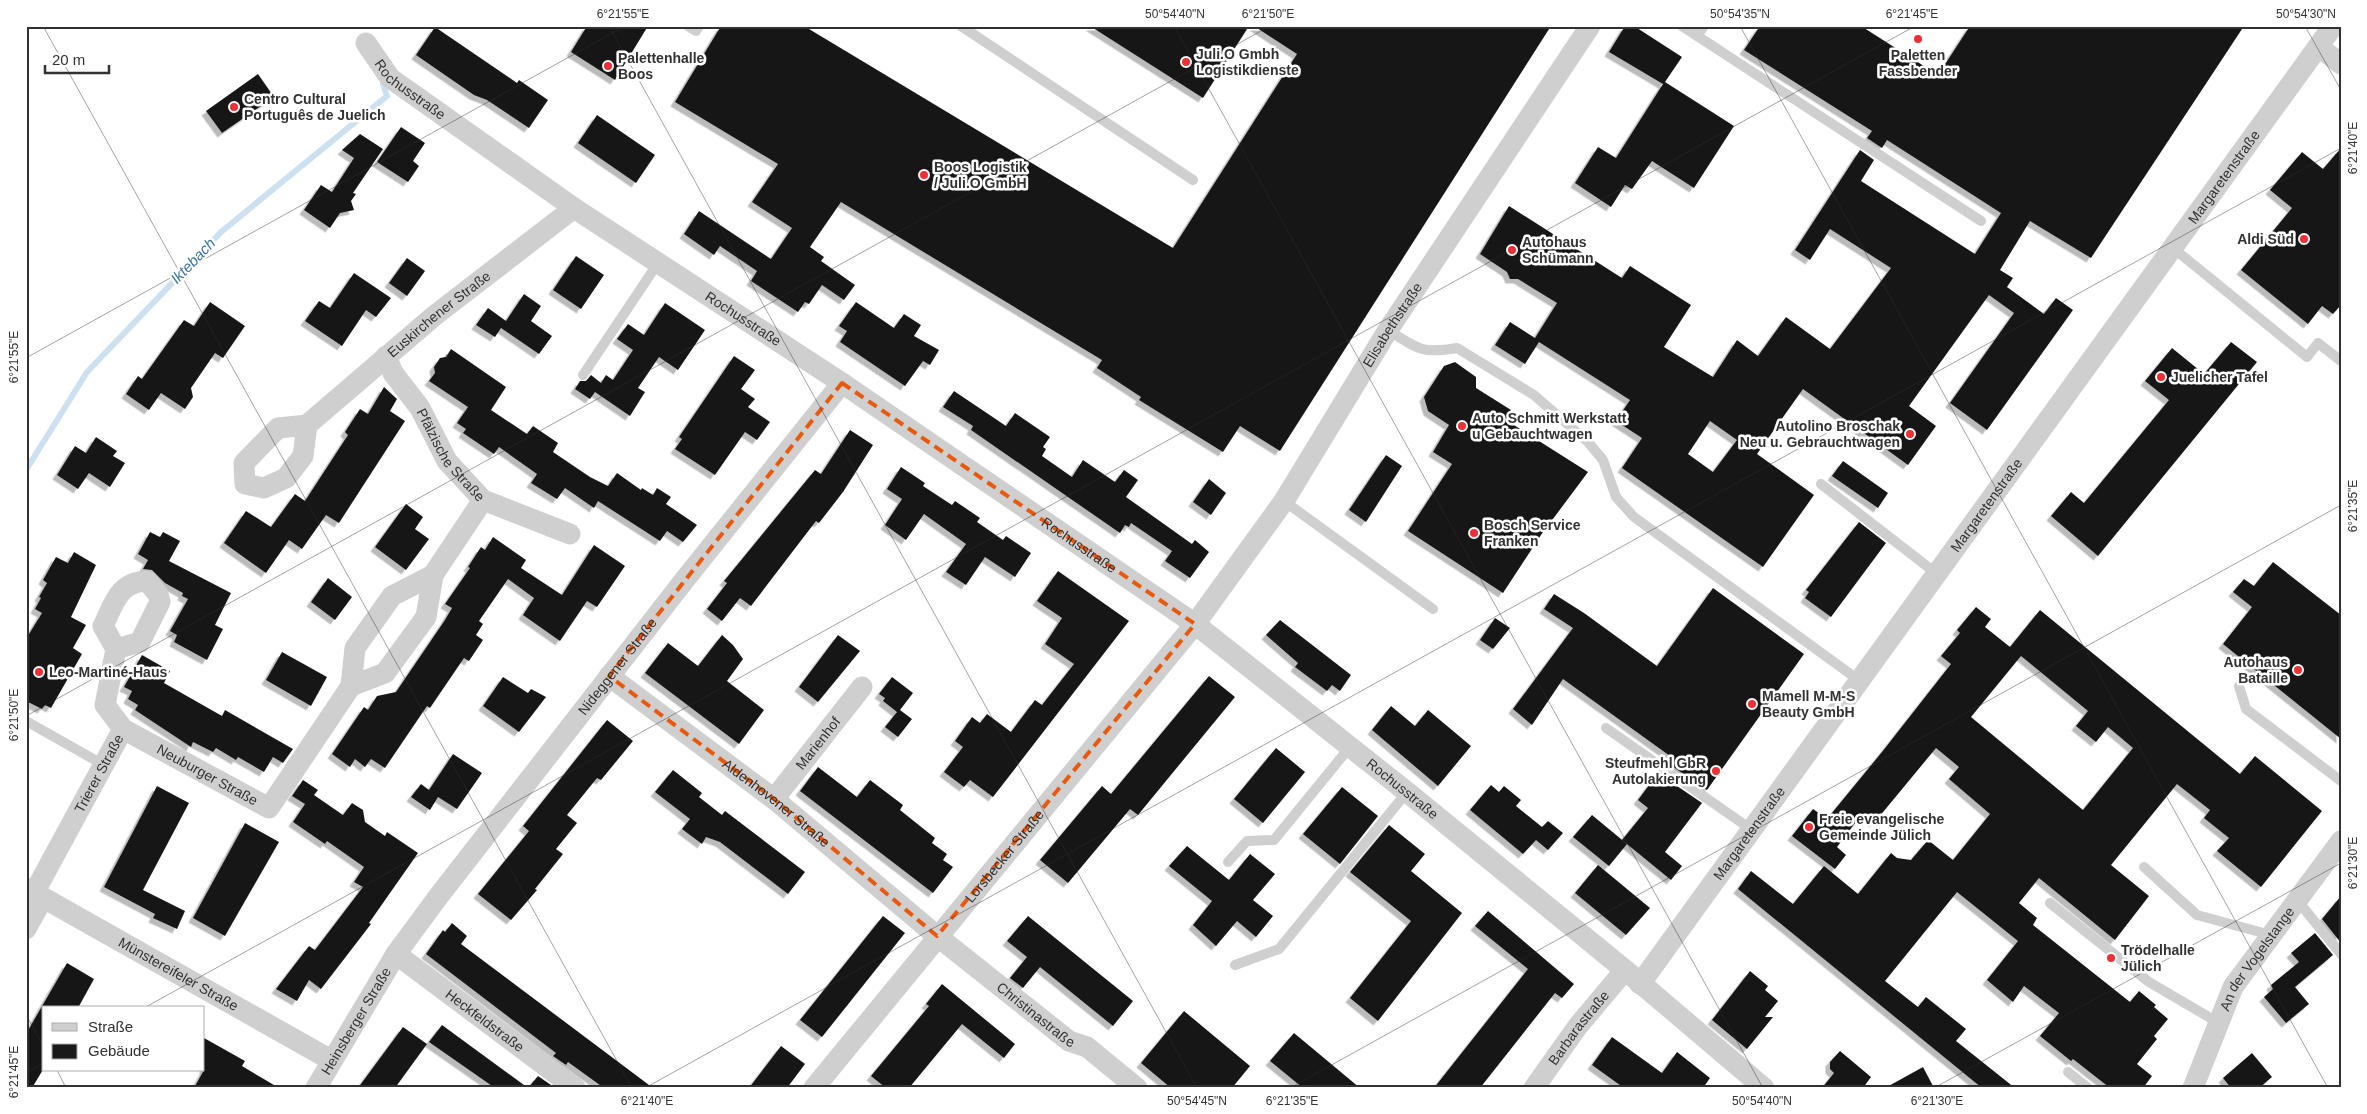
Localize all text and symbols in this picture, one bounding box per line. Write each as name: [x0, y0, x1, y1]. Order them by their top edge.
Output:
text: 6°21'55"E: [597, 7, 649, 21]
text: 50°54'40"N: [1145, 7, 1205, 21]
text: 6°21'50"E: [1242, 7, 1294, 21]
text: 50°54'35"N: [1710, 7, 1770, 21]
text: 6°21'45"E: [1886, 7, 1938, 21]
text: 50°54'30"N: [2276, 7, 2336, 21]
marker: Paletten Fassbender: [1912, 33, 1924, 45]
scale bar: [45, 42, 109, 74]
place label: Juli.O Gmbh Logistikdienste: [1196, 46, 1299, 78]
place label: Paletten Fassbender: [1879, 47, 1958, 79]
place label: Palettenhalle Boos: [618, 50, 705, 82]
text: 20 m: [52, 51, 85, 68]
street label: Rochusstraße: [371, 56, 449, 123]
marker: Juli.O Gmbh Logistikdienste: [1180, 56, 1192, 68]
marker: Palettenhalle Boos: [602, 60, 614, 72]
place label: Centro Cultural Português de Juelich: [244, 91, 386, 123]
marker: Centro Cultural Português de Juelich: [228, 101, 240, 113]
text: 6°21'40"E: [2346, 122, 2360, 174]
street label: Margaretenstraße: [2185, 127, 2263, 227]
place label: Boos Logistik / Juli.O GmbH: [934, 159, 1027, 191]
marker: Boos Logistik / Juli.O GmbH: [918, 169, 930, 181]
place label: Aldi Süd: [2237, 231, 2294, 247]
marker: Aldi Süd: [2298, 233, 2310, 245]
water label: Iktebach: [167, 234, 218, 287]
place label: Autohaus Schümann: [1522, 234, 1594, 266]
marker: Autohaus Schümann: [1506, 244, 1518, 256]
street label: Euskirchener Straße: [384, 267, 494, 360]
street label: Elisabethstraße: [1359, 279, 1425, 370]
street label: Rochusstraße: [702, 288, 784, 349]
text: 6°21'55"E: [7, 331, 21, 383]
place label: Juelicher Tafel: [2171, 369, 2268, 385]
marker: Juelicher Tafel: [2155, 371, 2167, 383]
street label: Pfälzische Straße: [414, 406, 488, 505]
place label: Auto Schmitt Werkstatt u Gebauchtwagen: [1472, 410, 1627, 442]
place label: Autolino Broschak Neu u. Gebrauchtwagen: [1740, 418, 1900, 450]
marker: Auto Schmitt Werkstatt u Gebauchtwagen: [1456, 420, 1468, 432]
marker: Autolino Broschak Neu u. Gebrauchtwagen: [1904, 428, 1916, 440]
street label: Margaretenstraße: [1947, 455, 2026, 555]
text: 6°21'35"E: [2346, 480, 2360, 532]
street label: Rochusstraße: [1039, 514, 1120, 576]
place label: Bosch Service Franken: [1484, 517, 1581, 549]
marker: Bosch Service Franken: [1468, 527, 1480, 539]
street label: Nideggener Straße: [575, 615, 660, 718]
place label: Autohaus Bataille: [2223, 654, 2288, 686]
place label: Leo-Martiné-Haus: [49, 664, 167, 680]
marker: Autohaus Bataille: [2292, 664, 2304, 676]
marker: Leo-Martiné-Haus: [33, 666, 45, 678]
place label: Mamell M-M-S Beauty GmbH: [1762, 688, 1855, 720]
text: 6°21'50"E: [7, 689, 21, 741]
marker: Mamell M-M-S Beauty GmbH: [1746, 698, 1758, 710]
street label: Marienhof: [792, 714, 843, 773]
street label: Trierer Straße: [71, 731, 127, 815]
street label: Neuburger Straße: [154, 741, 261, 809]
street label: Rochusstraße: [1363, 755, 1442, 822]
place label: Steufmehl GbR Autolakierung: [1605, 755, 1706, 787]
street label: Aldenhovener Straße: [719, 756, 833, 851]
marker: Steufmehl GbR Autolakierung: [1710, 765, 1722, 777]
street label: Margaretenstraße: [1710, 783, 1788, 883]
street label: Lorsbecker Straße: [962, 806, 1047, 906]
place label: Freie evangelische Gemeinde Jülich: [1819, 811, 1945, 843]
marker: Freie evangelische Gemeinde Jülich: [1803, 821, 1815, 833]
text: 6°21'30"E: [2346, 837, 2360, 889]
street label: An der Vogelstange: [2216, 904, 2298, 1013]
street label: Münstereifeler Straße: [116, 934, 241, 1014]
place label: Trödelhalle Jülich: [2121, 942, 2195, 974]
marker: Trödelhalle Jülich: [2105, 952, 2117, 964]
street label: Heinsberger Straße: [318, 964, 394, 1078]
street label: Christinastraße: [994, 979, 1077, 1050]
street label: Heckfeldstraße: [442, 986, 528, 1055]
street label: Barbarastraße: [1545, 987, 1612, 1068]
legend: [42, 1006, 205, 1072]
text: Straße: [88, 1018, 133, 1035]
text: Gebäude: [88, 1042, 150, 1059]
text: 6°21'45"E: [7, 1046, 21, 1098]
text: 6°21'40"E: [621, 1094, 673, 1108]
text: 50°54'45"N: [1167, 1094, 1227, 1108]
text: 6°21'35"E: [1266, 1094, 1318, 1108]
text: 50°54'40"N: [1732, 1094, 1792, 1108]
text: 6°21'30"E: [1911, 1094, 1963, 1108]

